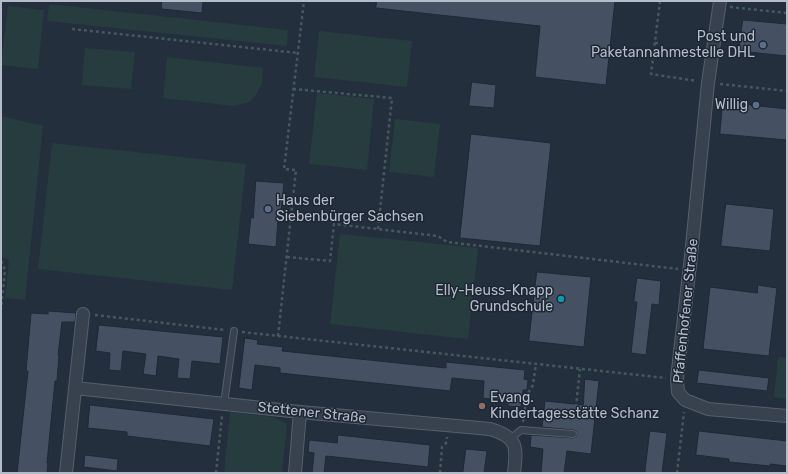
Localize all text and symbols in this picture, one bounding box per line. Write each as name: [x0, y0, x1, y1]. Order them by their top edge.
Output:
place label: Post und Paketannahmestelle DHL: [591, 29, 755, 62]
marker: Post und Paketannahmestelle DHL: [758, 40, 768, 50]
place label: Willig: [715, 97, 748, 113]
marker: Willig: [751, 100, 761, 110]
place label: Haus der Siebenbürger Sachsen: [276, 193, 424, 226]
marker: Haus der Siebenbürger Sachsen: [263, 204, 273, 214]
street label: Pfaffenhofener Straße: [670, 238, 702, 384]
place label: Elly-Heuss-Knapp Grundschule: [435, 283, 553, 316]
marker: Elly-Heuss-Knapp Grundschule: [556, 294, 566, 304]
place label: Evang. Kindertagesstätte Schanz: [490, 390, 659, 422]
street label: Stettener Straße: [257, 399, 367, 427]
marker: Evang. Kindertagesstätte Schanz: [477, 401, 487, 411]

